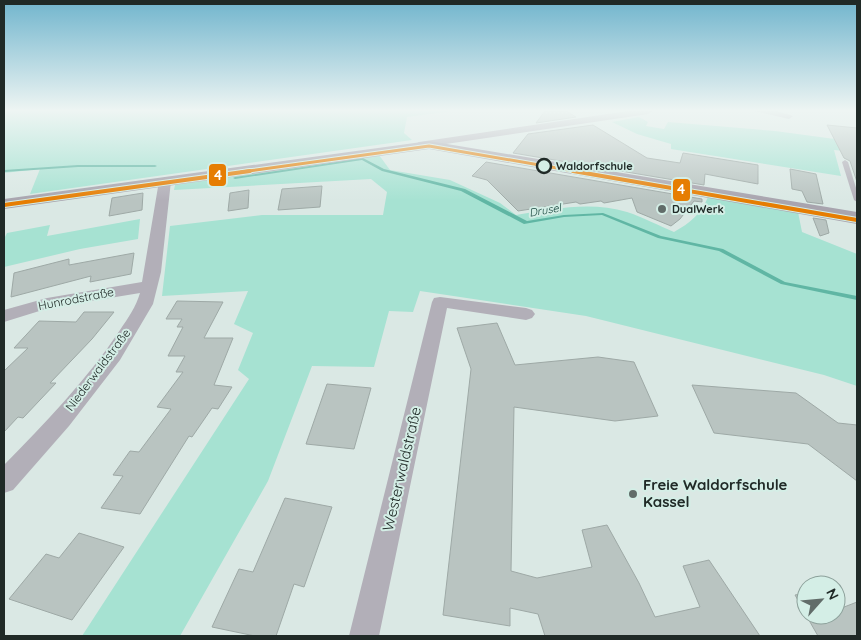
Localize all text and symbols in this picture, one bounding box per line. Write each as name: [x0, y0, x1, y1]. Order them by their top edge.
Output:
marker: Waldorfschule: [536, 158, 552, 174]
place label: Waldorfschule: [556, 159, 633, 173]
line badge: 4: [208, 163, 227, 187]
text: 4: [214, 166, 222, 184]
line badge: 4: [672, 178, 691, 202]
text: 4: [677, 180, 685, 198]
water label: Drusel: [528, 200, 564, 220]
place label: DualWerk: [672, 202, 724, 216]
marker: DualWerk: [656, 203, 668, 215]
street label: Hunrodstraße: [37, 284, 115, 313]
street label: Niederwaldstraße: [62, 325, 134, 414]
street label: Westerwaldstraße: [378, 405, 425, 533]
place label: Freie Waldorfschule Kassel: [643, 475, 788, 511]
marker: Freie Waldorfschule Kassel: [627, 488, 639, 500]
north arrow: [796, 575, 846, 625]
text: N: [822, 585, 843, 603]

